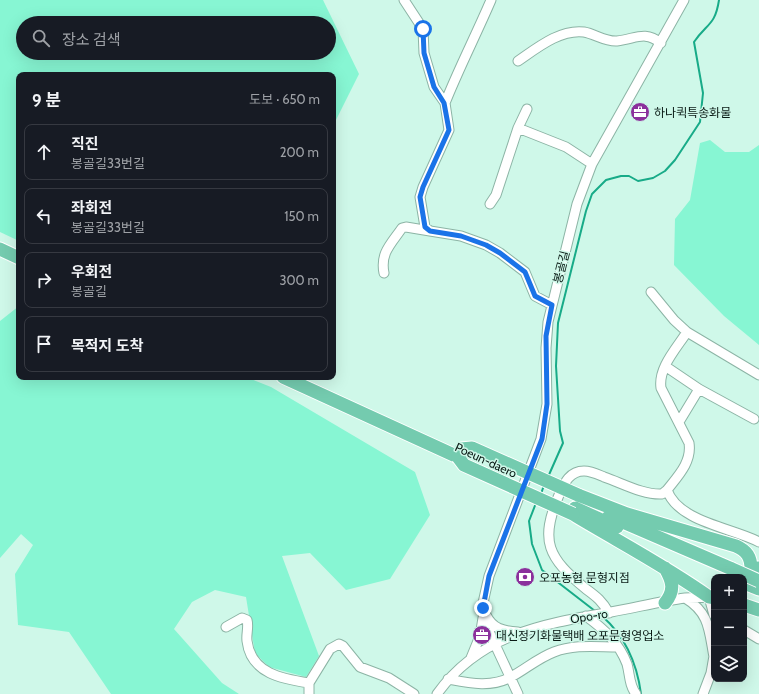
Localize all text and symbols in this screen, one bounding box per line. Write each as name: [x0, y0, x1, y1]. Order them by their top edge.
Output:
search box: [16, 16, 336, 60]
route start: [414, 20, 432, 38]
icon: search: [30, 27, 52, 49]
text: 장소 검색: [62, 31, 121, 49]
text: 9 분: [32, 90, 61, 110]
text: 도보 · 650 m: [249, 91, 320, 107]
office icon: 하나퀵특송화물: [629, 101, 651, 123]
place label: 하나퀵특송화물: [654, 105, 731, 120]
text: 직진: [71, 135, 99, 153]
icon: ahead: [33, 141, 55, 163]
text: 200 m: [280, 144, 319, 160]
text: 봉골길33번길: [71, 155, 145, 171]
text: 좌회전: [71, 199, 112, 217]
icon: left: [33, 205, 55, 227]
text: 150 m: [284, 208, 319, 224]
text: 봉골길33번길: [71, 219, 145, 235]
street label: 봉골길: [550, 249, 572, 285]
text: 우회전: [71, 263, 112, 281]
icon: right: [33, 269, 55, 291]
text: 300 m: [279, 272, 319, 288]
text: 봉골길: [71, 283, 107, 299]
icon: arrive: [33, 333, 55, 355]
text: 목적지 도착: [71, 337, 143, 355]
street label: Poeun-daero: [453, 439, 520, 481]
bank icon: 오포농협 문형지점: [514, 566, 536, 588]
place label: 오포농협 문형지점: [539, 570, 630, 585]
map controls: [711, 574, 747, 682]
button: +: [711, 574, 747, 610]
route end: [474, 599, 492, 617]
street label: Opo-ro: [569, 606, 609, 626]
button: −: [711, 610, 747, 646]
office icon: 대신정기화물택배 오포문형영업소: [471, 624, 493, 646]
place label: 대신정기화물택배 오포문형영업소: [496, 628, 664, 643]
button: layers: [711, 646, 747, 682]

